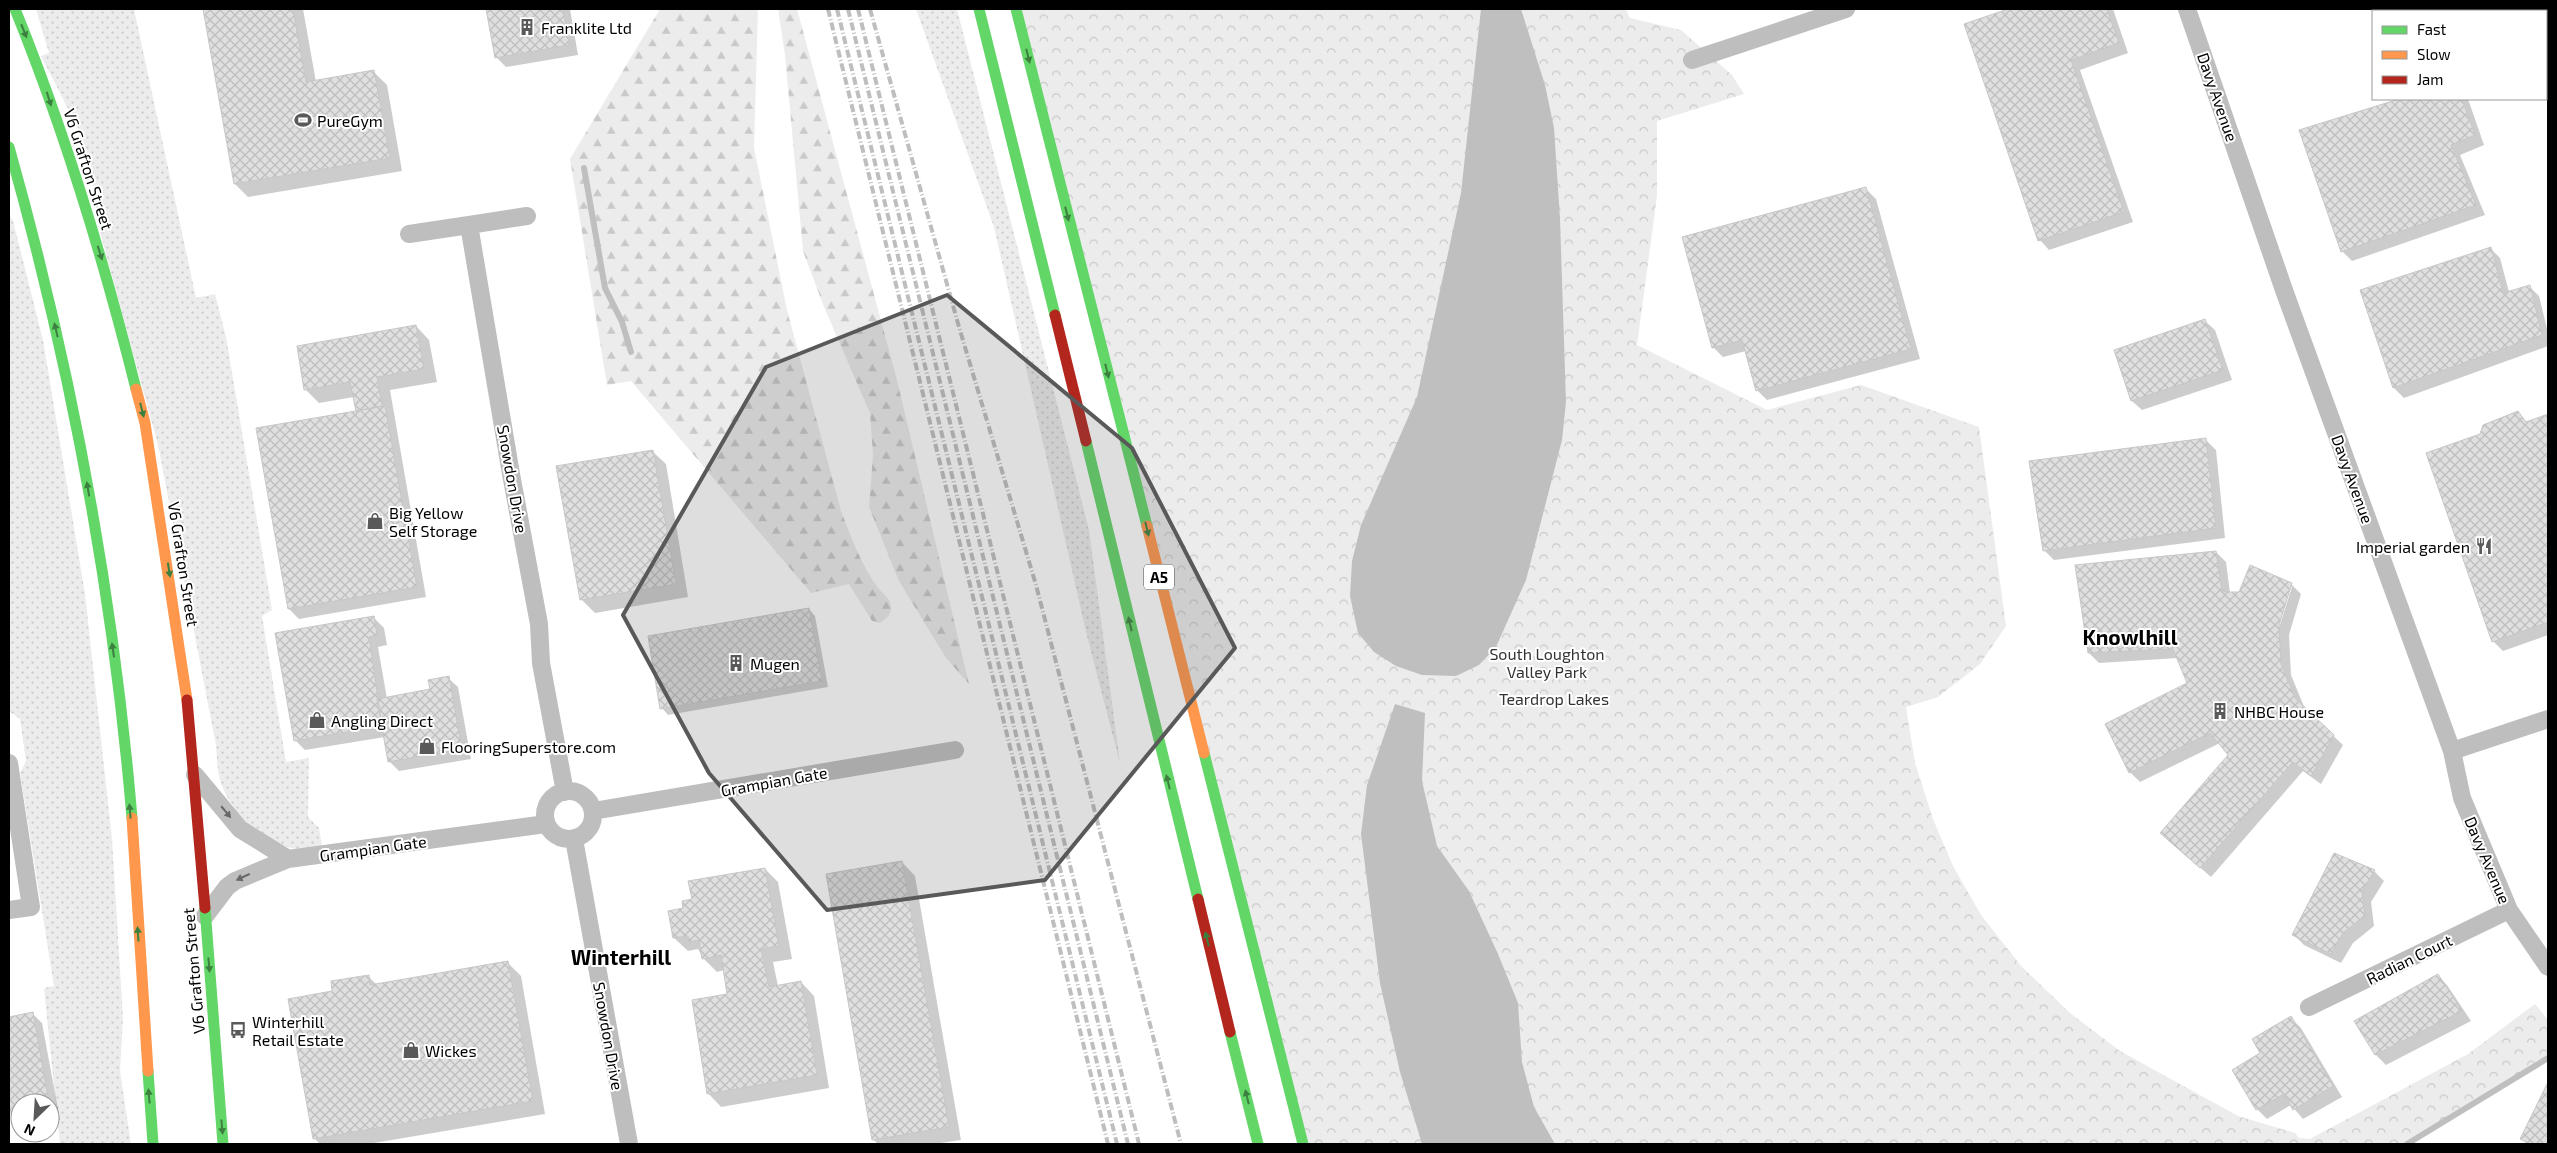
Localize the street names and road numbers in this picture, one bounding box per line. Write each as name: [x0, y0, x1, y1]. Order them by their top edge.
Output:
street label: Davy Avenue: [2194, 50, 2242, 144]
street label: V6 Grafton Street: [60, 106, 118, 232]
street label: Snowdon Drive: [494, 423, 532, 535]
street label: Davy Avenue: [2328, 432, 2378, 526]
street label: V6 Grafton Street: [165, 500, 203, 628]
road number: A5: [1144, 564, 1174, 590]
street label: Grampian Gate: [719, 762, 829, 800]
street label: Davy Avenue: [2461, 814, 2515, 906]
street label: Grampian Gate: [318, 831, 428, 865]
street label: V6 Grafton Street: [178, 907, 208, 1035]
street label: Radian Court: [2363, 930, 2455, 988]
street label: Snowdon Drive: [590, 980, 628, 1092]

